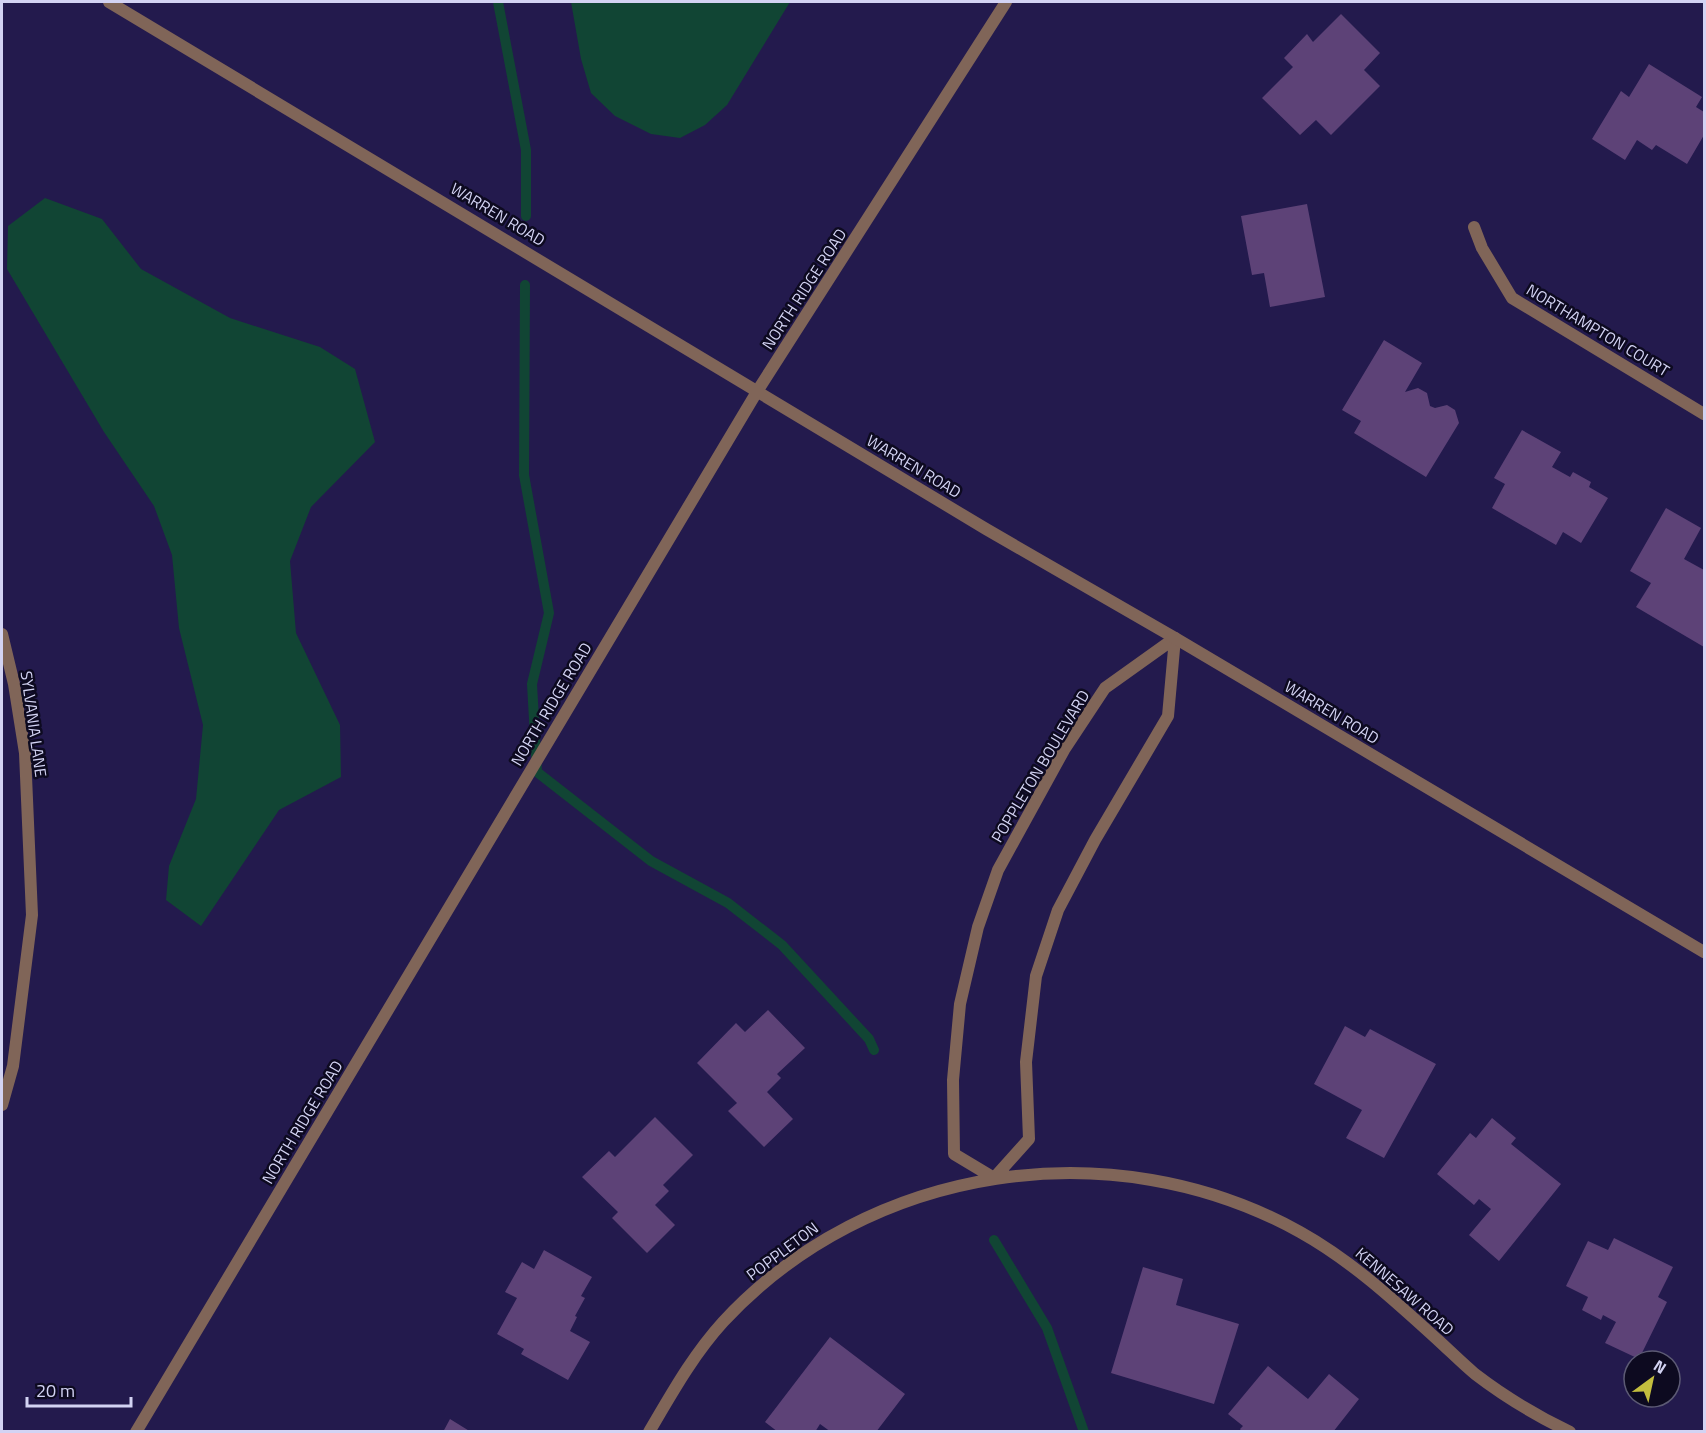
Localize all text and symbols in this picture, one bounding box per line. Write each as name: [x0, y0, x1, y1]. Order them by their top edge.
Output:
street label: WARREN ROAD: [446, 176, 550, 252]
street label: NORTH RIDGE ROAD: [756, 224, 852, 354]
street label: NORTHAMPTON COURT: [1522, 278, 1675, 383]
street label: WARREN ROAD: [862, 428, 966, 504]
street label: NORTH RIDGE ROAD: [505, 638, 597, 770]
street label: SYLVANIA LANE: [15, 669, 53, 779]
street label: WARREN ROAD: [1280, 674, 1384, 750]
street label: POPPLETON BOULEVARD: [985, 685, 1095, 847]
street label: NORTH RIDGE ROAD: [256, 1056, 348, 1188]
street label: POPPLETON: [741, 1216, 823, 1286]
street label: KENNESAW ROAD: [1350, 1241, 1460, 1341]
north arrow: [1622, 1349, 1682, 1409]
text: N: [1649, 1353, 1671, 1380]
scale bar: [27, 1370, 130, 1408]
text: 20 m: [36, 1377, 75, 1404]

